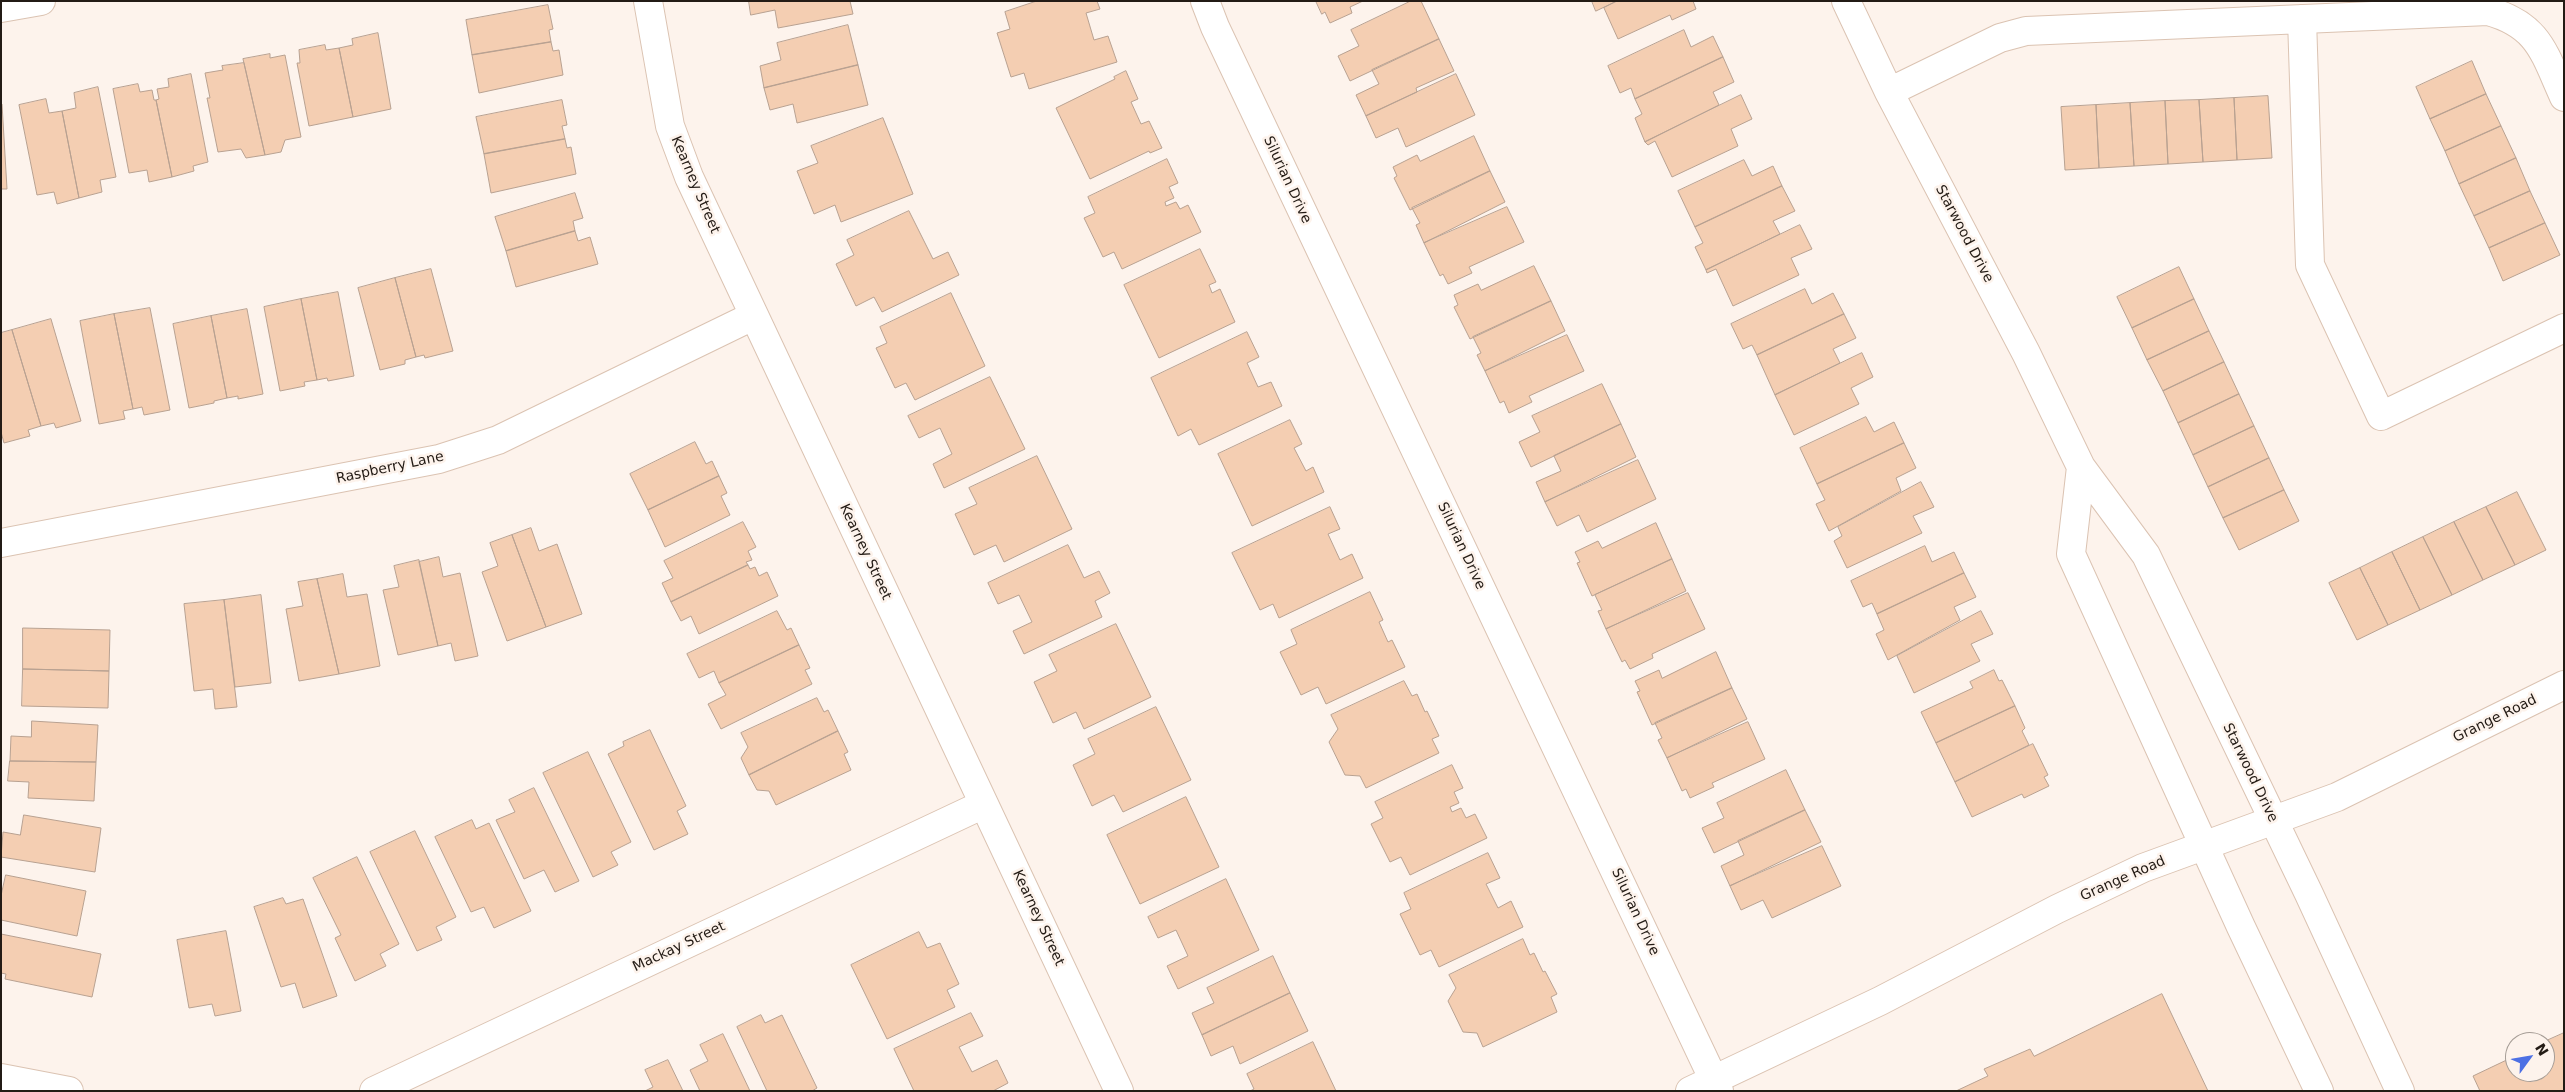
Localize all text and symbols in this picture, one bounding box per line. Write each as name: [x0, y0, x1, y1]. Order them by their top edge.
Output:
street label: Kearney Street: [667, 134, 723, 236]
street label: Silurian Drive: [1259, 134, 1315, 226]
street label: Starwood Drive: [1931, 182, 1997, 286]
street label: Raspberry Lane: [335, 448, 445, 488]
street label: Silurian Drive: [1433, 500, 1489, 592]
street label: Kearney Street: [835, 501, 895, 603]
street label: Grange Road: [2450, 691, 2540, 747]
street label: Starwood Drive: [2219, 721, 2281, 825]
street label: Grange Road: [2078, 853, 2168, 905]
street label: Silurian Drive: [1607, 866, 1663, 958]
street label: Kearney Street: [1008, 867, 1068, 969]
street label: Mackay Street: [630, 918, 728, 976]
north arrow: [2505, 1032, 2555, 1082]
text: N: [2532, 1040, 2552, 1059]

